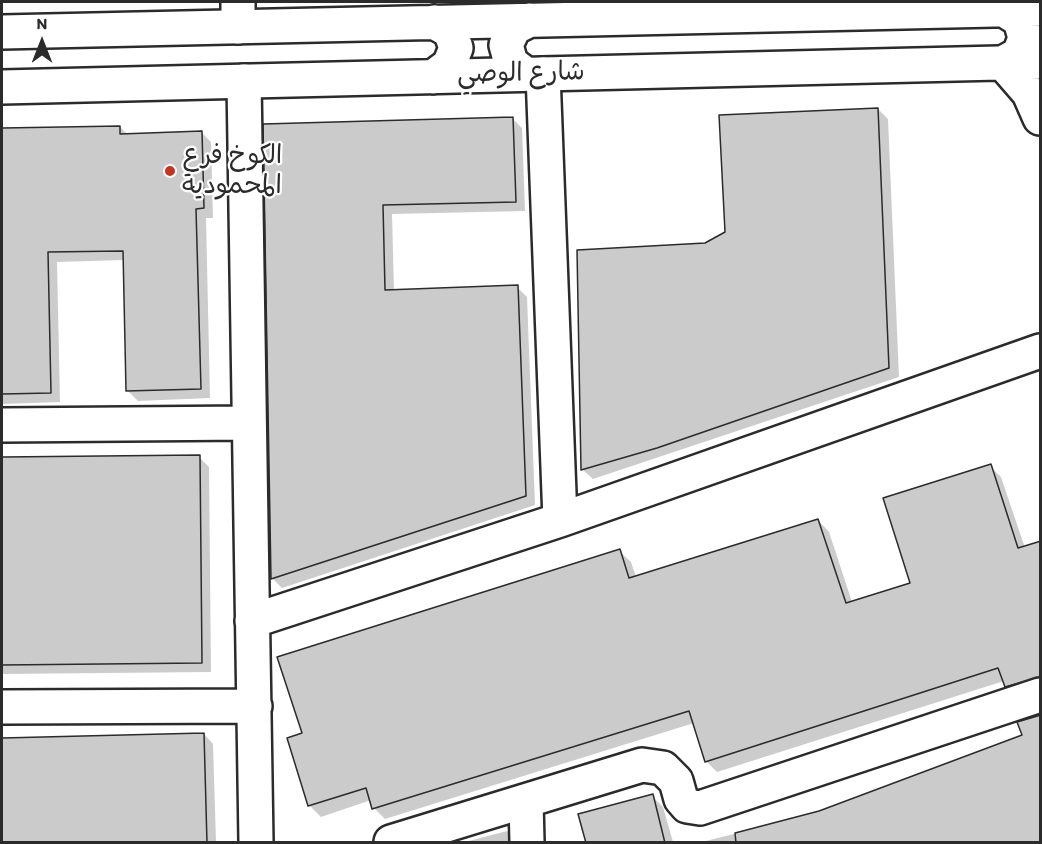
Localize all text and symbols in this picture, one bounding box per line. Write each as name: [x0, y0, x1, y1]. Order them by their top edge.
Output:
north arrow: [12, 12, 72, 72]
text: N: [37, 14, 47, 33]
street label: شارع الوصي: [457, 57, 585, 91]
place label: الكوخ فرع المحمودية: [182, 140, 282, 201]
marker: الكوخ فرع المحمودية: [163, 164, 177, 178]

